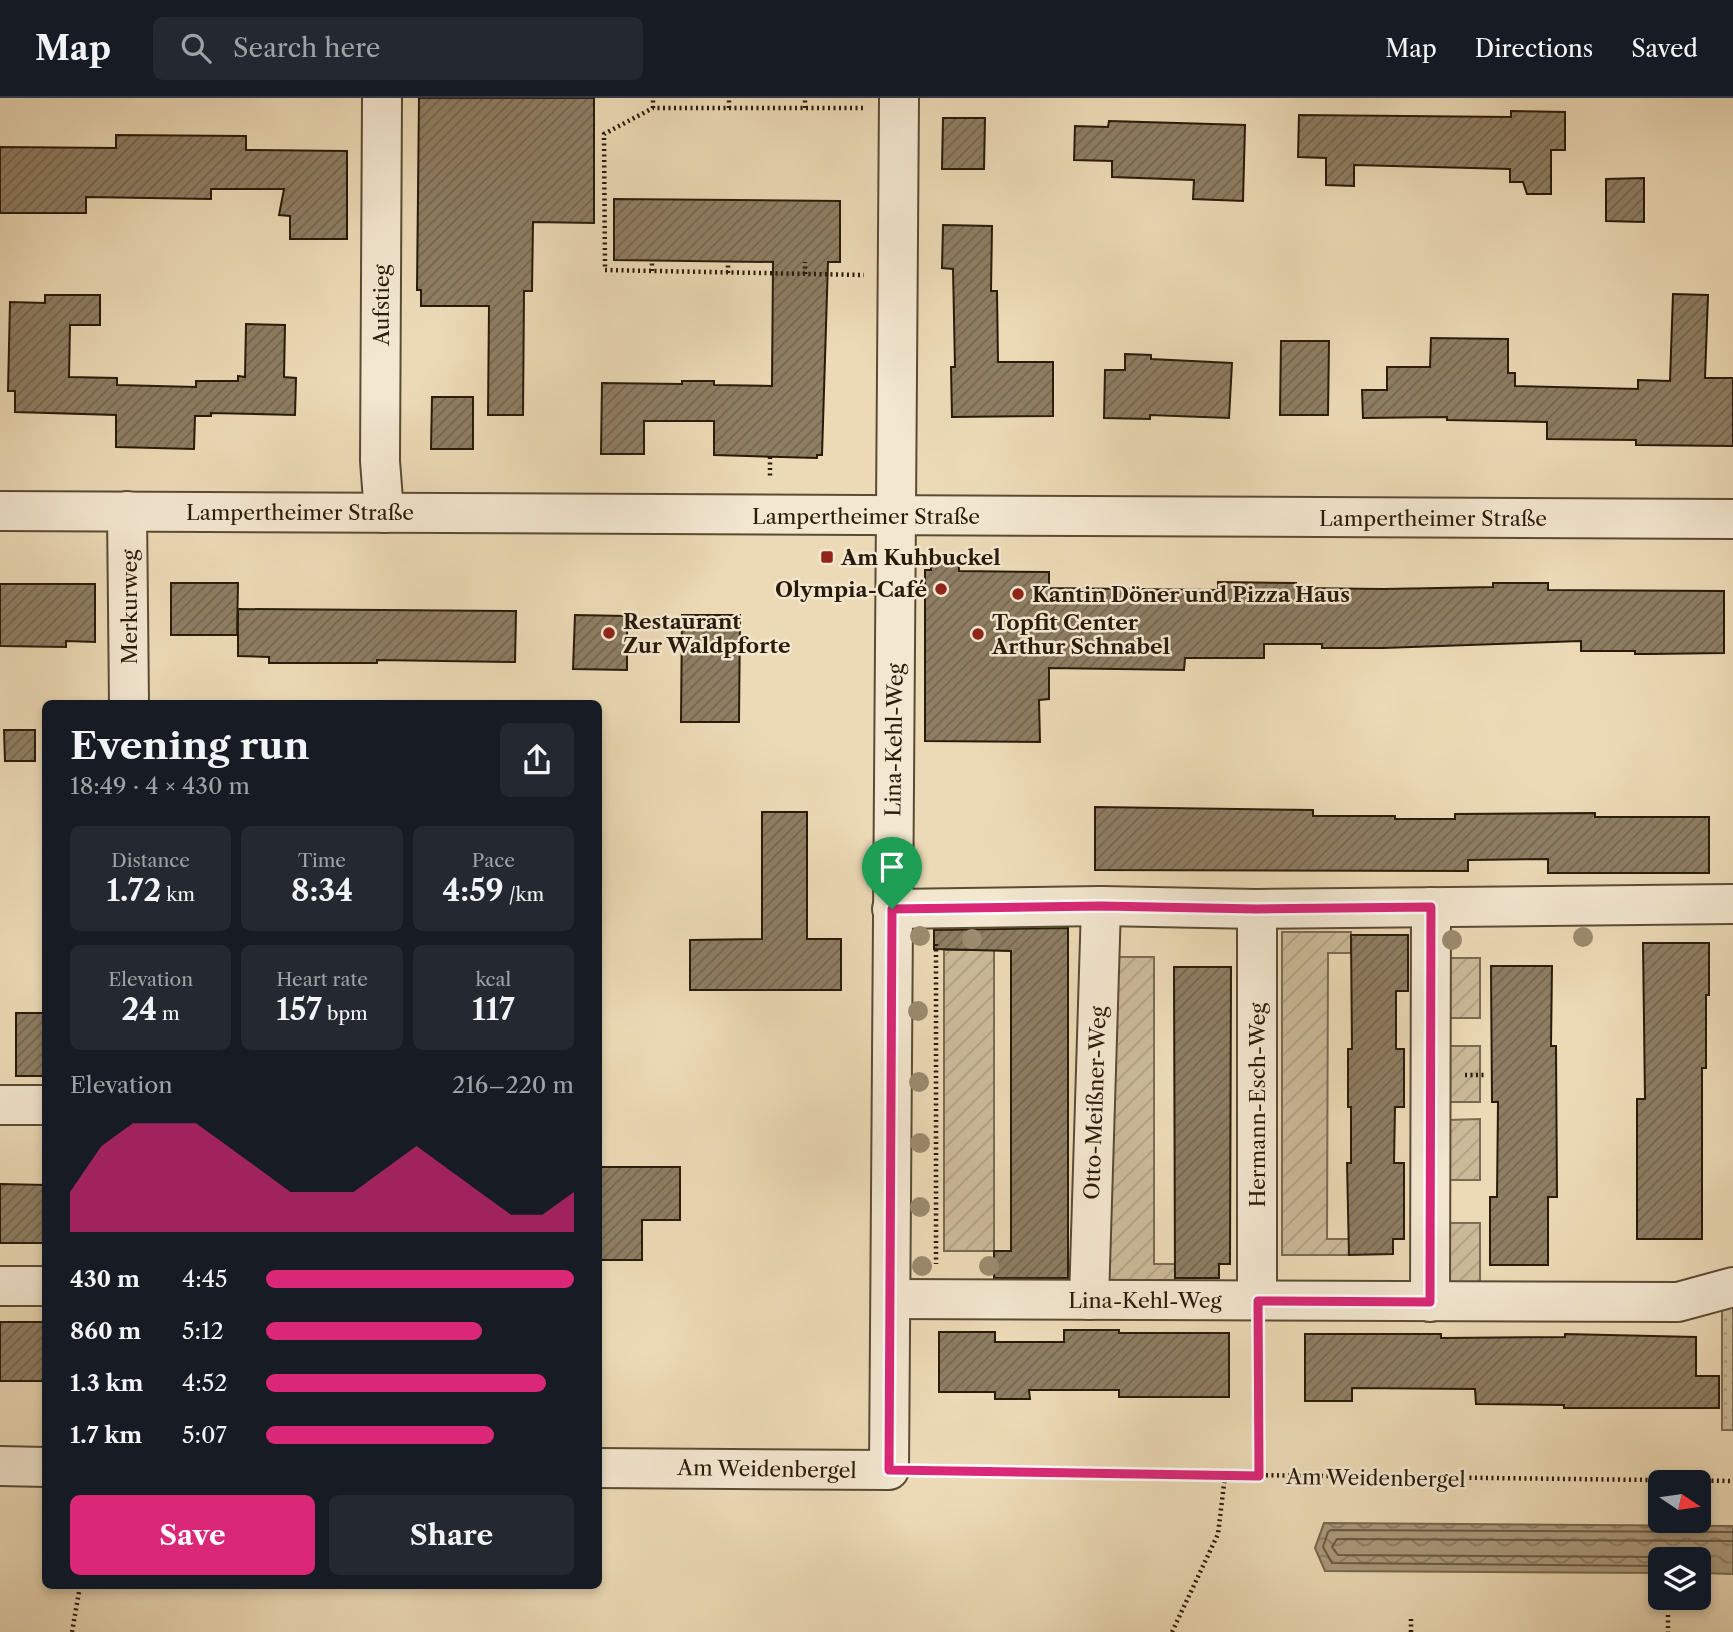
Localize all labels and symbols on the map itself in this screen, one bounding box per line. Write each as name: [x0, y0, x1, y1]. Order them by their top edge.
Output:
street label: Aufstieg: [369, 263, 394, 347]
street label: Lampertheimer Straße: [186, 500, 414, 525]
street label: Lampertheimer Straße: [752, 504, 980, 529]
street label: Lampertheimer Straße: [1319, 506, 1547, 531]
place label: Am Kuhbuckel: [840, 545, 1001, 570]
street label: Merkurweg: [117, 549, 142, 664]
marker: Am Kuhbuckel: [819, 549, 835, 565]
place label: Olympia-Café: [775, 577, 927, 602]
marker: Olympia-Café: [933, 581, 949, 597]
place label: Kantin Döner und Pizza Haus: [1032, 582, 1350, 607]
marker: Kantin Döner und Pizza Haus: [1010, 586, 1026, 602]
place label: Restaurant Zur Waldpforte: [623, 609, 790, 658]
place label: Topfit Center Arthur Schnabel: [991, 610, 1170, 659]
marker: Restaurant Zur Waldpforte: [601, 625, 617, 641]
marker: Topfit Center Arthur Schnabel: [970, 626, 986, 642]
street label: Lina-Kehl-Weg: [880, 662, 908, 817]
pin: [862, 837, 922, 909]
street label: Hermann-Esch-Weg: [1245, 1002, 1270, 1207]
street label: Otto-Meißner-Weg: [1079, 1005, 1111, 1200]
street label: Lina-Kehl-Weg: [1068, 1288, 1223, 1313]
street label: Am Weidenbergel: [676, 1455, 857, 1483]
street label: Am Weidenbergel: [1285, 1464, 1466, 1492]
north arrow: [1648, 1470, 1712, 1533]

